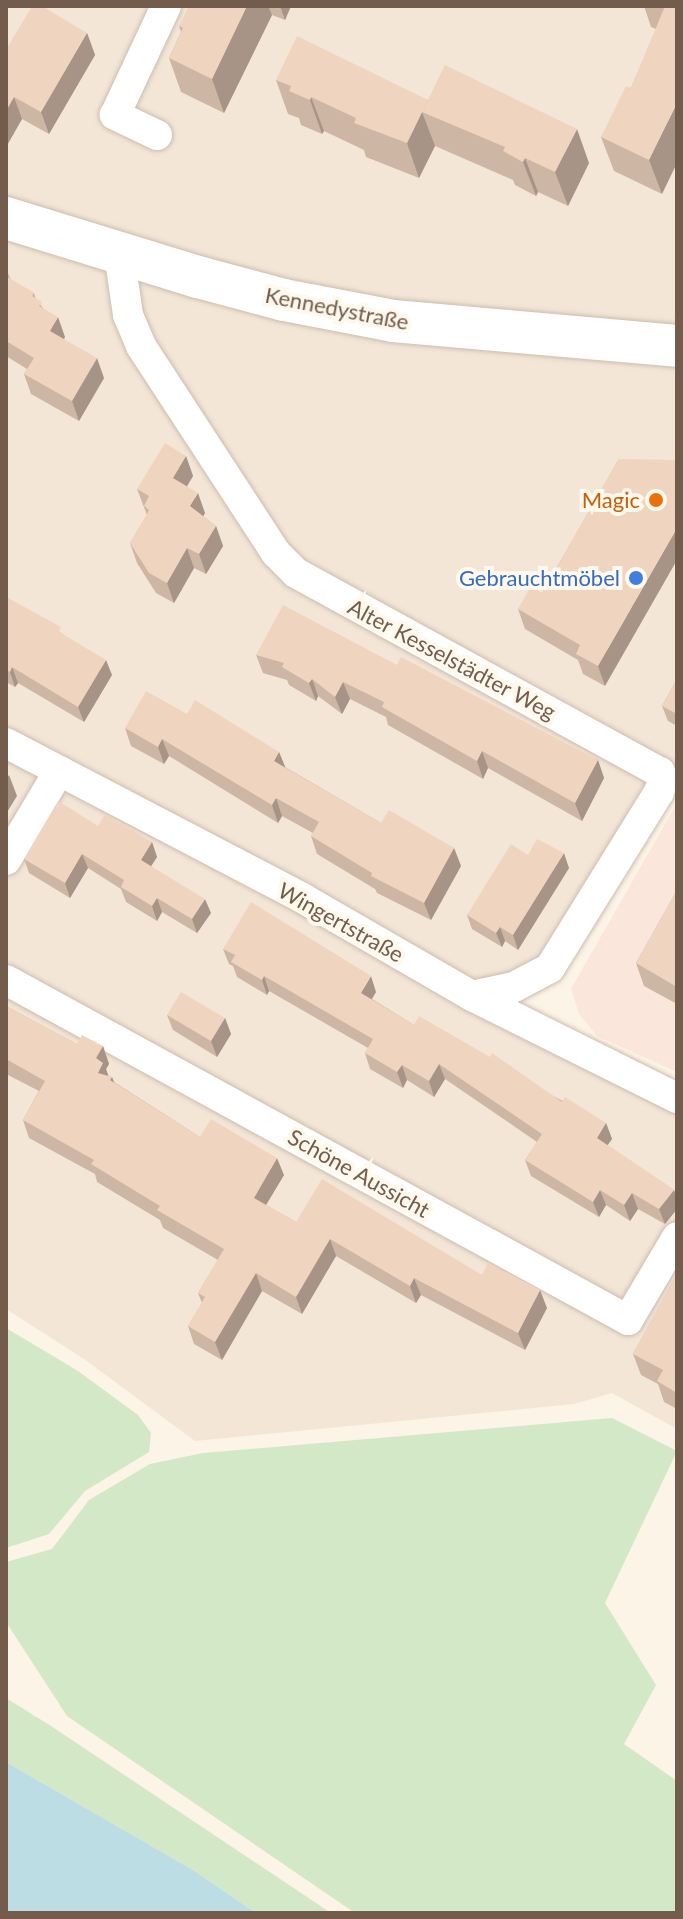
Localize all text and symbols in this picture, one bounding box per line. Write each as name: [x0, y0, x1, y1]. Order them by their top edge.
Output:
street label: Kennedystraße: [263, 281, 411, 335]
place label: Magic: [582, 487, 640, 513]
marker: Magic: [647, 491, 665, 509]
place label: Gebrauchtmöbel: [459, 565, 620, 591]
marker: Gebrauchtmöbel: [627, 569, 645, 587]
street label: Alter Kesselstädter Weg: [343, 593, 561, 725]
street label: Wingertstraße: [274, 877, 408, 967]
street label: Schöne Aussicht: [283, 1123, 435, 1223]

